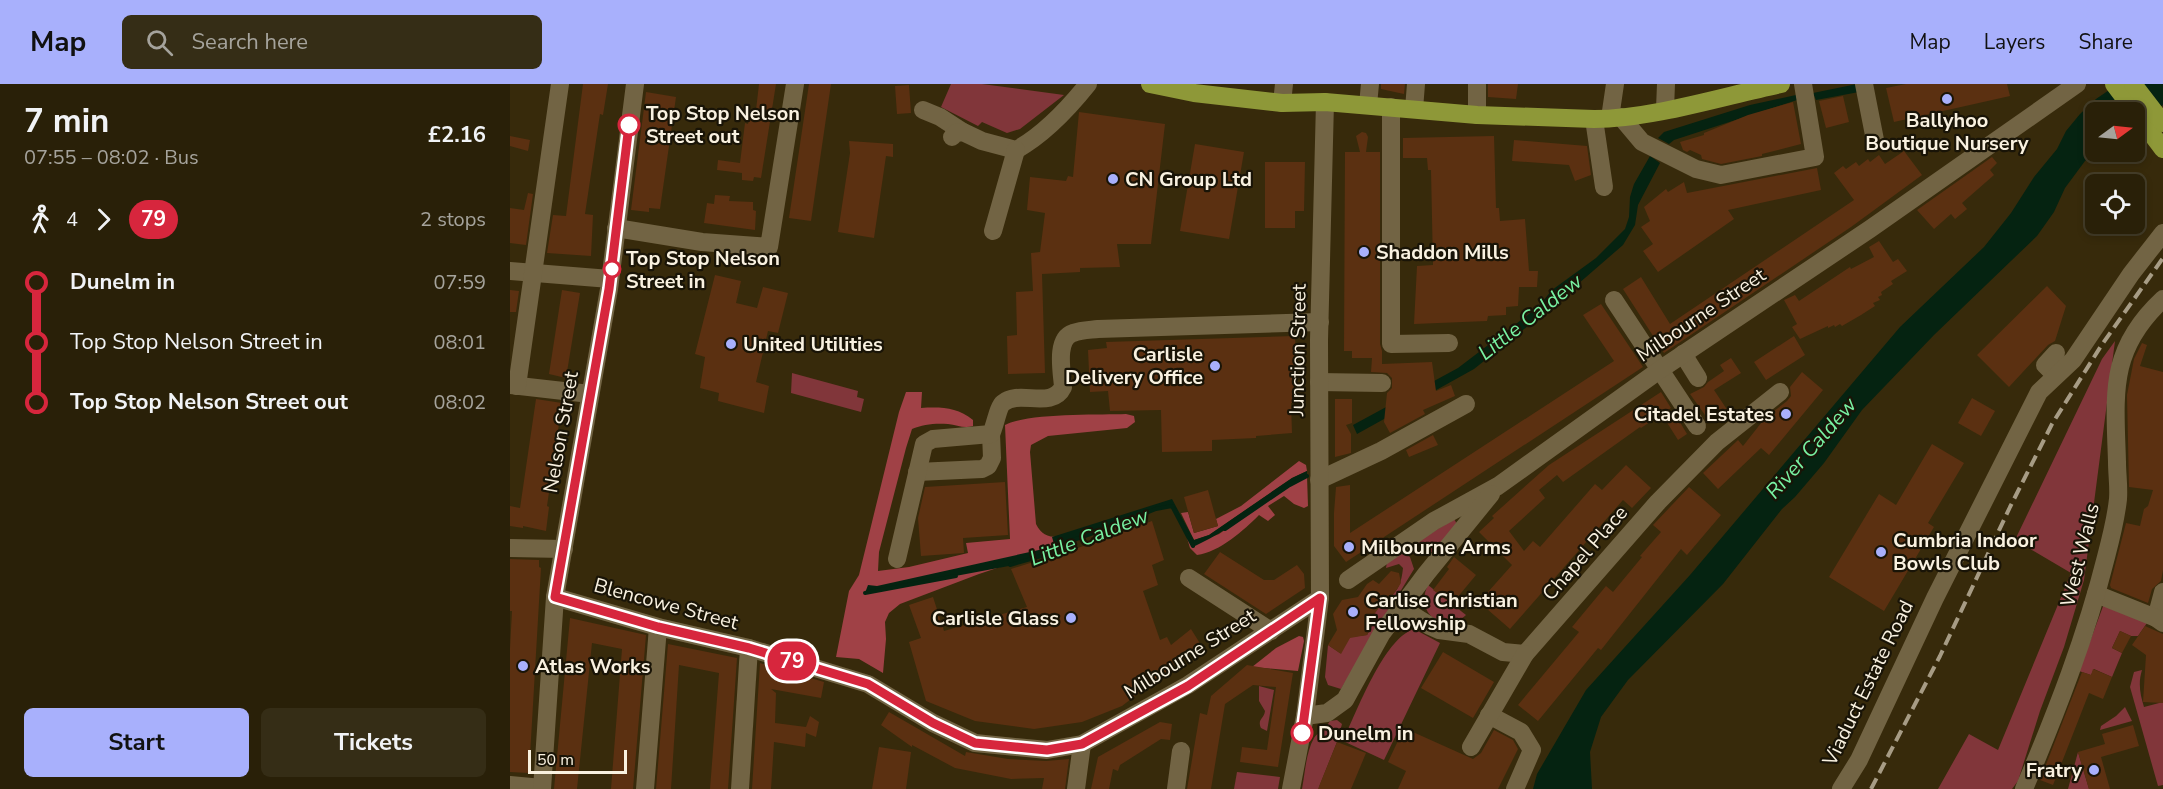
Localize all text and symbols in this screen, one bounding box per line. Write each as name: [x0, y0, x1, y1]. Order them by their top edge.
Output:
search box: [122, 15, 542, 69]
text: Map: [30, 23, 86, 61]
icon: search: [143, 26, 176, 59]
text: Search here: [191, 27, 308, 57]
text: Map: [1909, 28, 1951, 56]
text: Layers: [1984, 28, 2045, 56]
text: Share: [2078, 28, 2133, 56]
marker: Ballyhoo Boutique Nursery: [1940, 92, 1954, 106]
text: 7 min: [24, 99, 109, 144]
place label: Top Stop Nelson Street out: [646, 100, 800, 150]
north arrow: [2085, 102, 2145, 162]
map controls: [2085, 102, 2145, 234]
place label: Ballyhoo Boutique Nursery: [1865, 107, 2029, 157]
marker: Top Stop Nelson Street out: [618, 114, 640, 136]
text: £2.16: [428, 120, 486, 150]
text: 07:55 – 08:02 · Bus: [24, 144, 199, 171]
place label: CN Group Ltd: [1125, 166, 1252, 193]
marker: CN Group Ltd: [1106, 172, 1120, 186]
button: locate: [2085, 174, 2145, 234]
icon: walk: [24, 203, 57, 236]
icon: forward: [87, 203, 120, 236]
text: 79: [141, 205, 166, 233]
text: 4: [66, 206, 78, 233]
text: 2 stops: [420, 206, 486, 233]
place label: Shaddon Mills: [1376, 239, 1509, 266]
place label: Top Stop Nelson Street in: [626, 245, 780, 295]
marker: Shaddon Mills: [1357, 245, 1371, 259]
marker: Top Stop Nelson Street in: [603, 260, 621, 278]
street label: Milbourne Street: [1631, 261, 1772, 368]
text: Dunelm in: [70, 267, 175, 297]
water label: Little Caldew: [1472, 267, 1588, 367]
text: 07:59: [433, 269, 486, 296]
street label: Junction Street: [1283, 283, 1313, 417]
text: Top Stop Nelson Street in: [70, 327, 323, 357]
text: 08:01: [433, 329, 486, 356]
place label: United Utilities: [743, 331, 883, 358]
marker: United Utilities: [724, 337, 738, 351]
place label: Carlisle Delivery Office: [1065, 341, 1203, 391]
marker: Carlisle Delivery Office: [1208, 359, 1222, 373]
street label: Nelson Street: [537, 368, 585, 495]
text: Top Stop Nelson Street out: [70, 387, 348, 417]
text: 08:02: [433, 389, 486, 416]
water label: River Caldew: [1759, 391, 1863, 505]
place label: Citadel Estates: [1634, 401, 1774, 428]
marker: Citadel Estates: [1779, 407, 1793, 421]
street label: Chapel Place: [1536, 500, 1634, 606]
street label: West Walls: [2054, 500, 2106, 610]
water label: Little Caldew: [1025, 501, 1153, 573]
place label: Cumbria Indoor Bowls Club: [1893, 527, 2037, 577]
place label: Milbourne Arms: [1361, 534, 1511, 561]
marker: Milbourne Arms: [1342, 540, 1356, 554]
marker: Cumbria Indoor Bowls Club: [1874, 545, 1888, 559]
street label: Blencowe Street: [591, 572, 742, 637]
place label: Carlise Christian Fellowship: [1365, 587, 1518, 637]
street label: Viaduct Estate Road: [1816, 596, 1920, 771]
street label: Milbourne Street: [1119, 602, 1262, 705]
place label: Carlisle Glass: [932, 605, 1059, 632]
marker: Carlise Christian Fellowship: [1346, 605, 1360, 619]
marker: Carlisle Glass: [1064, 611, 1078, 625]
line badge: 79: [765, 642, 819, 680]
text: 79: [779, 647, 805, 675]
place label: Atlas Works: [535, 653, 651, 680]
marker: Atlas Works: [516, 659, 530, 673]
button: Start: [24, 708, 249, 777]
button: Tickets: [261, 708, 486, 777]
place label: Dunelm in: [1318, 720, 1413, 747]
marker: Dunelm in: [1291, 722, 1313, 744]
scale bar: [528, 747, 627, 774]
text: 50 m: [537, 749, 574, 771]
place label: Fratry: [2026, 757, 2082, 784]
marker: Fratry: [2087, 763, 2101, 777]

